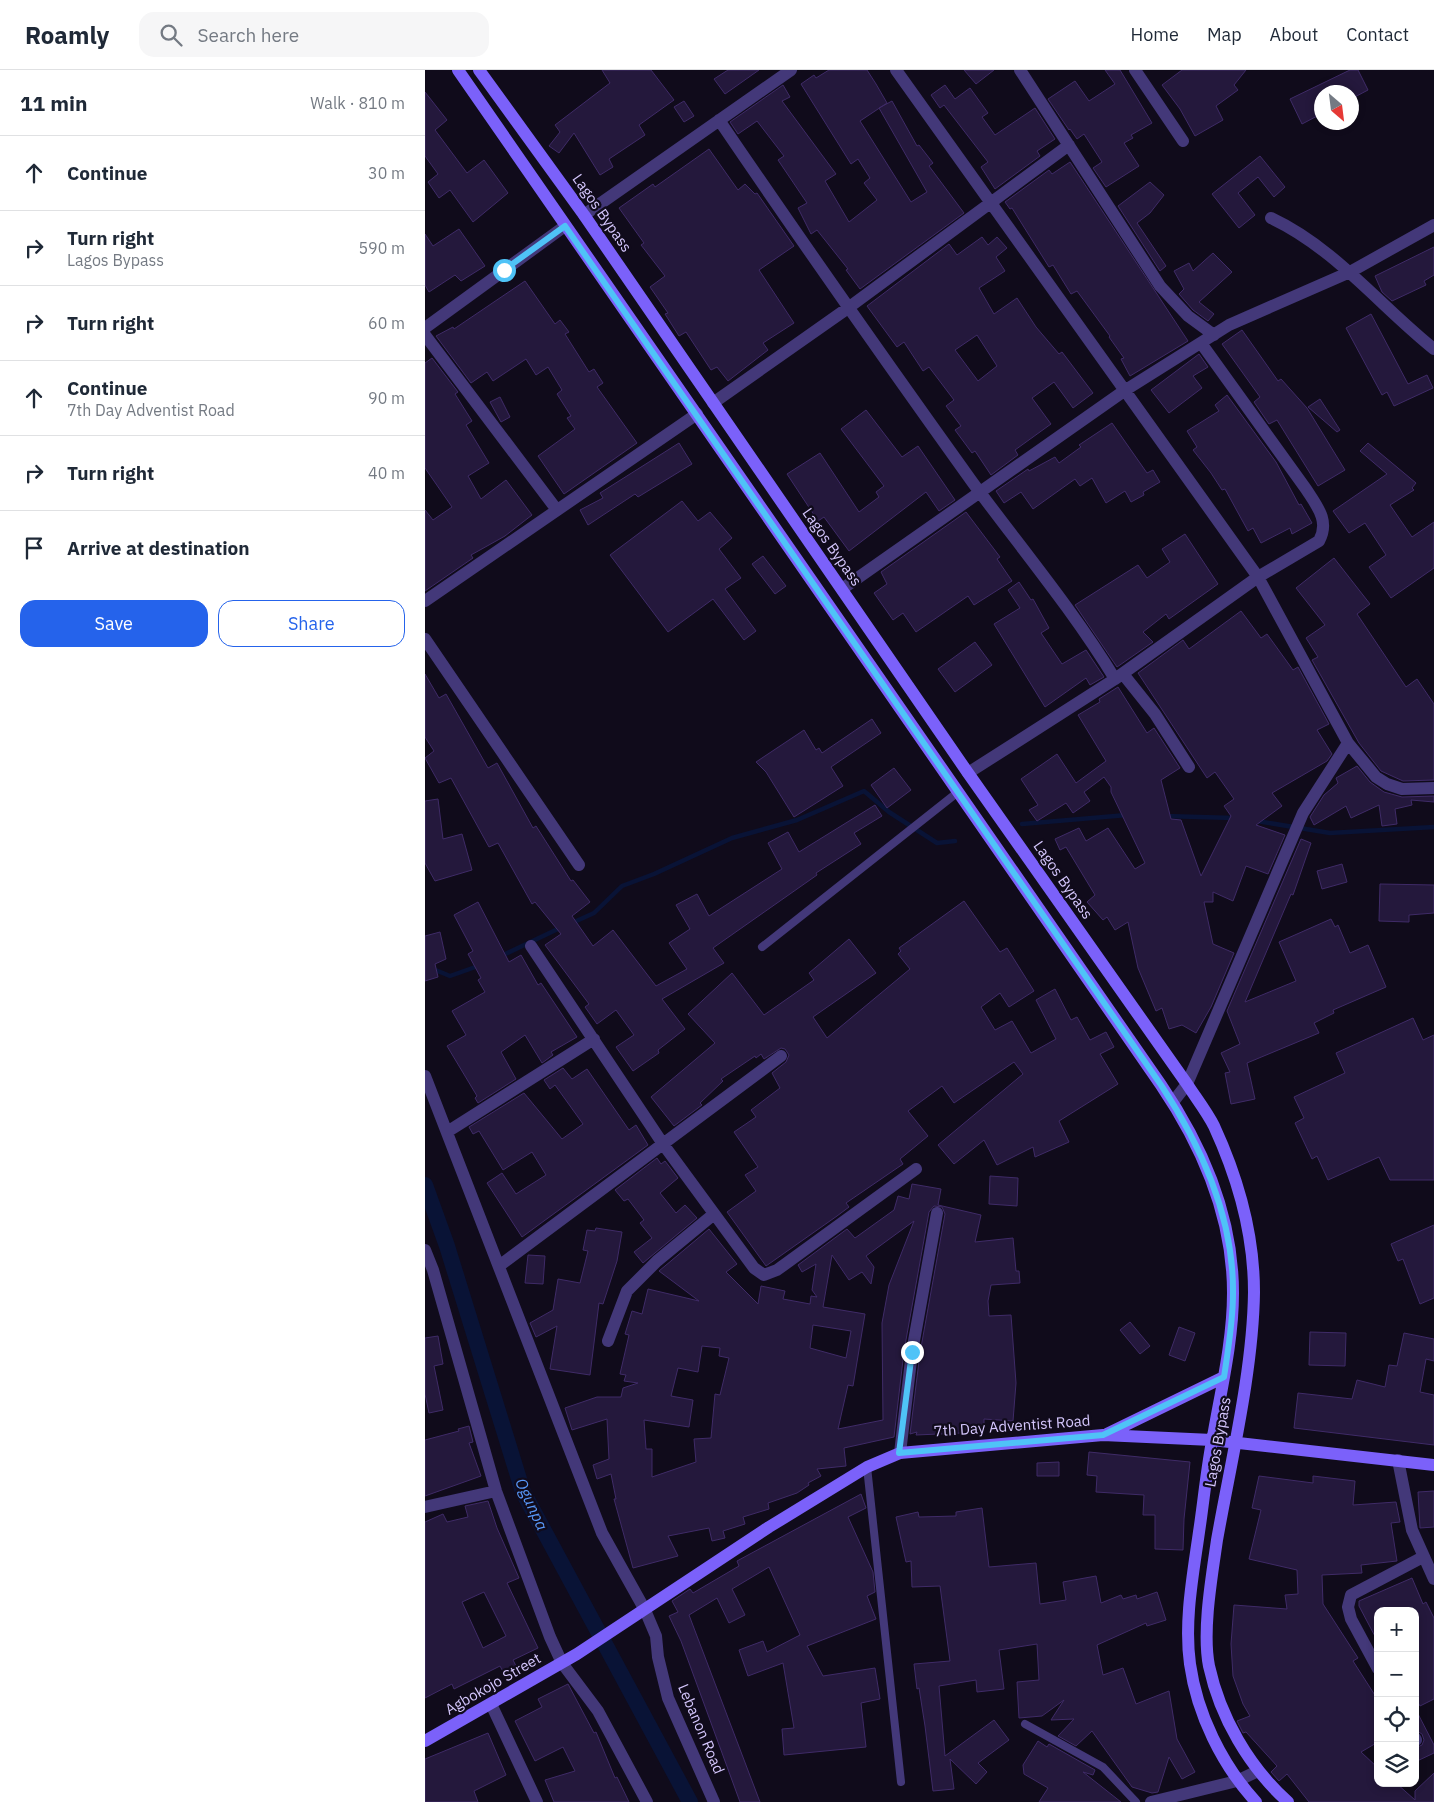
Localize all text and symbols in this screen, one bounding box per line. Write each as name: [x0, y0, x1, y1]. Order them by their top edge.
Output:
search box: [139, 12, 489, 57]
text: Roamly: [25, 19, 109, 51]
icon: search: [157, 21, 185, 49]
text: Search here: [197, 23, 299, 47]
text: Home: [1131, 23, 1179, 46]
text: Map: [1207, 23, 1242, 46]
text: About: [1270, 23, 1318, 46]
text: Contact: [1346, 23, 1409, 46]
north arrow: [1314, 85, 1359, 130]
text: 11 min: [20, 89, 87, 117]
text: Walk · 810 m: [310, 93, 405, 113]
icon: ahead: [20, 159, 48, 187]
text: Continue: [67, 161, 147, 185]
text: 30 m: [368, 163, 405, 183]
street label: Lagos Bypass: [569, 170, 636, 255]
text: Turn right: [67, 226, 154, 250]
icon: right: [20, 234, 48, 262]
text: 590 m: [358, 238, 405, 258]
text: Lagos Bypass: [67, 250, 164, 270]
route start: [493, 259, 516, 282]
icon: right: [20, 309, 48, 337]
text: Turn right: [67, 311, 154, 335]
text: 60 m: [368, 313, 405, 333]
text: Continue: [67, 376, 147, 400]
icon: ahead: [20, 384, 48, 412]
text: 90 m: [368, 388, 405, 408]
text: 7th Day Adventist Road: [67, 400, 235, 420]
icon: right: [20, 459, 48, 487]
text: Turn right: [67, 461, 154, 485]
text: 40 m: [368, 463, 405, 483]
street label: Lagos Bypass: [799, 504, 866, 589]
icon: arrive: [20, 534, 48, 562]
text: Arrive at destination: [67, 536, 250, 560]
button: Save: [20, 600, 208, 647]
button: Share: [218, 600, 405, 647]
street label: Lagos Bypass: [1030, 837, 1097, 922]
route end: [901, 1341, 924, 1364]
street label: Lagos Bypass: [1200, 1395, 1235, 1488]
street label: 7th Day Adventist Road: [933, 1411, 1091, 1440]
water label: Ogunpa: [511, 1475, 553, 1533]
map controls: [1374, 1607, 1419, 1787]
button: +: [1374, 1607, 1419, 1652]
street label: Agbokojo Street: [441, 1648, 544, 1719]
button: −: [1374, 1652, 1419, 1697]
street label: Lebanon Road: [674, 1681, 729, 1777]
button: locate: [1374, 1697, 1419, 1742]
button: layers: [1374, 1742, 1419, 1787]

